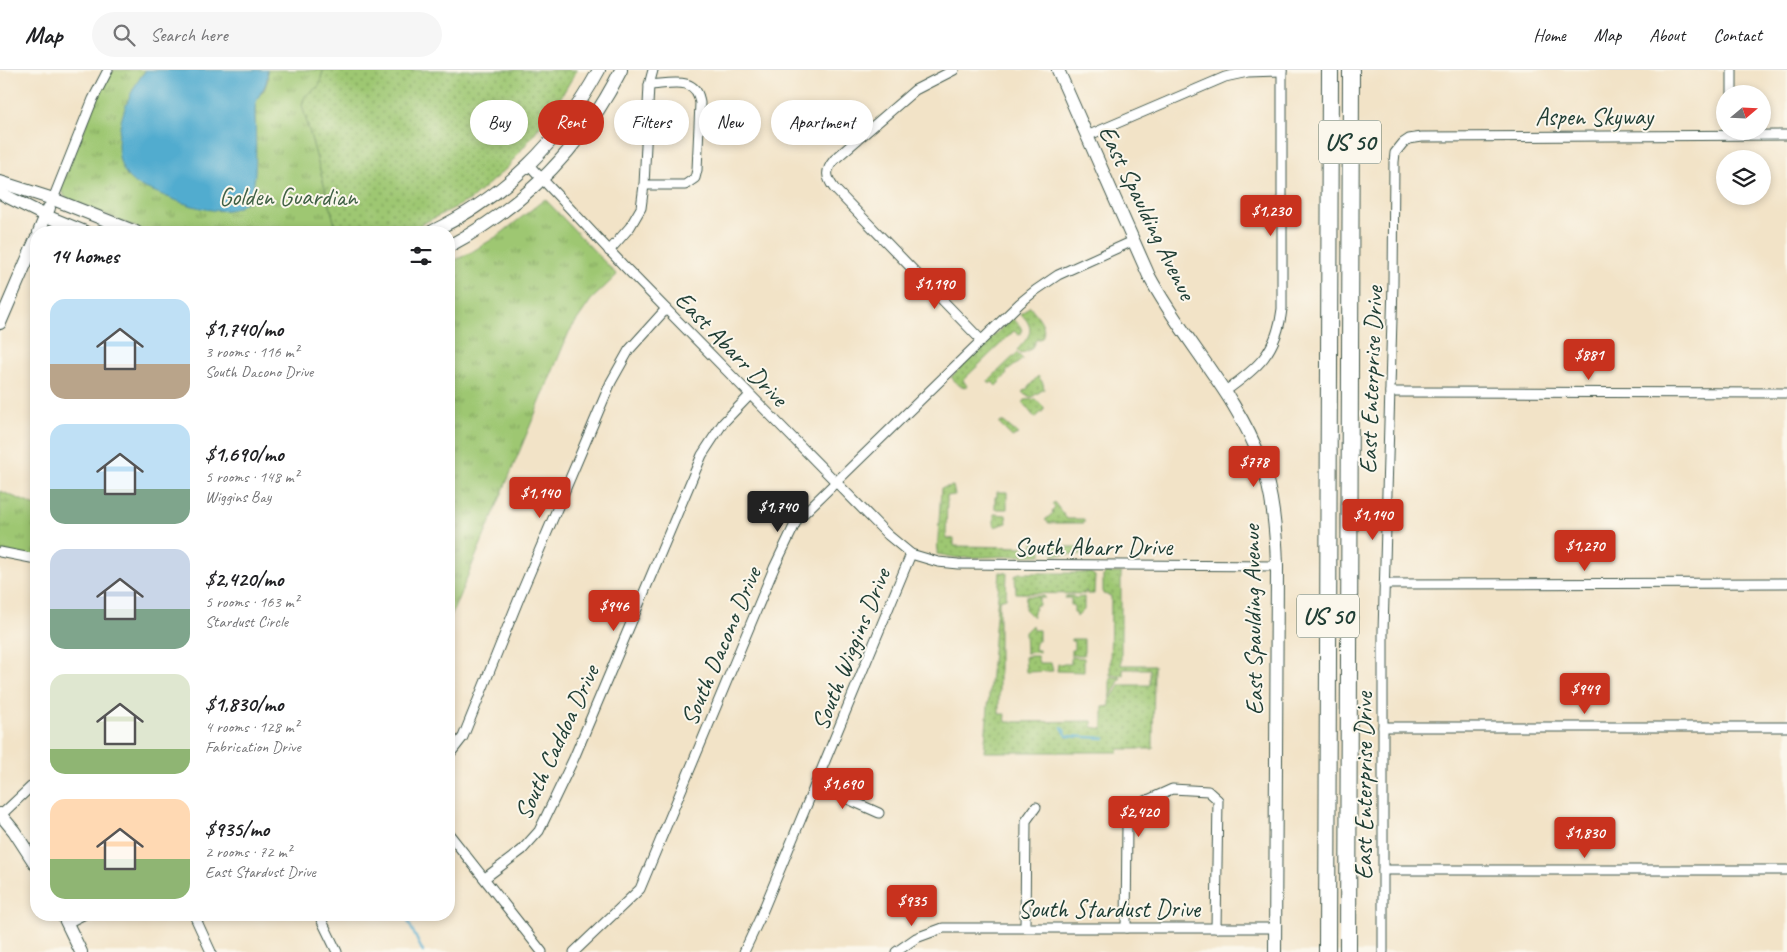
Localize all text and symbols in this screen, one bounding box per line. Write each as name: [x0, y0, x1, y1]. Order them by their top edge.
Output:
search box: [92, 12, 442, 57]
text: Map: [25, 20, 62, 50]
icon: search: [110, 21, 138, 49]
text: Search here: [150, 23, 228, 47]
text: Home: [1533, 24, 1566, 46]
text: Map: [1594, 24, 1621, 46]
text: About: [1649, 24, 1685, 46]
text: Contact: [1713, 24, 1762, 46]
north arrow: [1716, 85, 1771, 140]
map controls: [1716, 85, 1771, 205]
chip: Buy: [470, 100, 528, 145]
chip: Rent: [538, 100, 604, 145]
chip: Filters: [614, 100, 689, 145]
chip: New: [699, 100, 761, 145]
chip: Apartment: [771, 100, 873, 145]
street label: Aspen Skyway: [1535, 101, 1655, 133]
street label: East Spaulding Avenue: [1091, 120, 1204, 307]
road number: US 50: [1319, 121, 1381, 164]
button: layers: [1716, 150, 1771, 205]
park label: Golden Guardian: [219, 181, 359, 213]
pin: $1,230: [1230, 194, 1312, 237]
text: $1,230: [1251, 201, 1291, 221]
icon: filters: [407, 242, 435, 270]
text: 14 homes: [50, 243, 119, 269]
pin: $1,190: [894, 268, 976, 310]
text: $1,190: [916, 274, 954, 294]
street label: East Abarr Drive: [668, 284, 796, 415]
street label: East Enterprise Drive: [1352, 284, 1390, 474]
text: $1,740/mo: [205, 316, 283, 342]
icon: home: [90, 319, 150, 379]
pin: $881: [1559, 338, 1619, 381]
text: 3 rooms · 116 m²: [205, 342, 299, 362]
text: $881: [1575, 345, 1603, 365]
text: South Dacono Drive: [205, 362, 313, 382]
text: $1,690/mo: [205, 441, 284, 467]
icon: home: [90, 444, 150, 504]
pin: $778: [1224, 446, 1284, 488]
text: $778: [1240, 452, 1268, 472]
text: 5 rooms · 148 m²: [205, 467, 299, 487]
pin: $1,140: [499, 476, 581, 519]
text: $1,140: [520, 483, 560, 503]
text: Wiggins Bay: [205, 487, 271, 507]
pin: $1,740: [737, 490, 819, 533]
text: $1,740: [758, 497, 798, 517]
pin: $1,140: [1332, 498, 1414, 541]
text: $1,140: [1353, 505, 1393, 525]
street label: East Spaulding Avenue: [1235, 523, 1271, 715]
pin: $1,270: [1544, 530, 1626, 572]
street label: South Abarr Drive: [1014, 531, 1174, 563]
text: $1,270: [1565, 536, 1605, 556]
street label: South Dacono Drive: [673, 561, 769, 730]
street label: South Wiggins Drive: [804, 562, 899, 735]
text: $2,420/mo: [205, 566, 283, 592]
icon: home: [90, 569, 150, 629]
pin: $946: [584, 590, 644, 632]
text: 5 rooms · 163 m²: [205, 592, 299, 612]
road number: US 50: [1297, 594, 1359, 638]
text: $946: [600, 596, 628, 616]
text: Stardust Circle: [205, 612, 288, 632]
street label: South Caddoa Drive: [507, 658, 607, 825]
pin: $949: [1555, 672, 1615, 715]
text: $949: [1571, 679, 1599, 699]
street label: East Enterprise Drive: [1348, 690, 1380, 880]
text: $1,830/mo: [205, 691, 283, 717]
icon: home: [90, 694, 150, 754]
text: 4 rooms · 128 m²: [205, 717, 299, 737]
text: Fabrication Drive: [205, 737, 301, 757]
pin: $1,690: [802, 768, 884, 810]
text: $1,690: [823, 774, 863, 794]
pin: $2,420: [1098, 796, 1180, 838]
text: $2,420: [1119, 802, 1159, 822]
text: $935/mo: [205, 816, 269, 842]
pin: $1,830: [1544, 816, 1626, 859]
icon: home: [90, 819, 150, 879]
text: $1,830: [1565, 823, 1605, 843]
text: 2 rooms · 72 m²: [205, 842, 291, 862]
text: East Stardust Drive: [205, 862, 316, 882]
pin: $935: [882, 884, 942, 927]
text: $935: [898, 891, 926, 911]
street label: South Stardust Drive: [1018, 893, 1202, 925]

